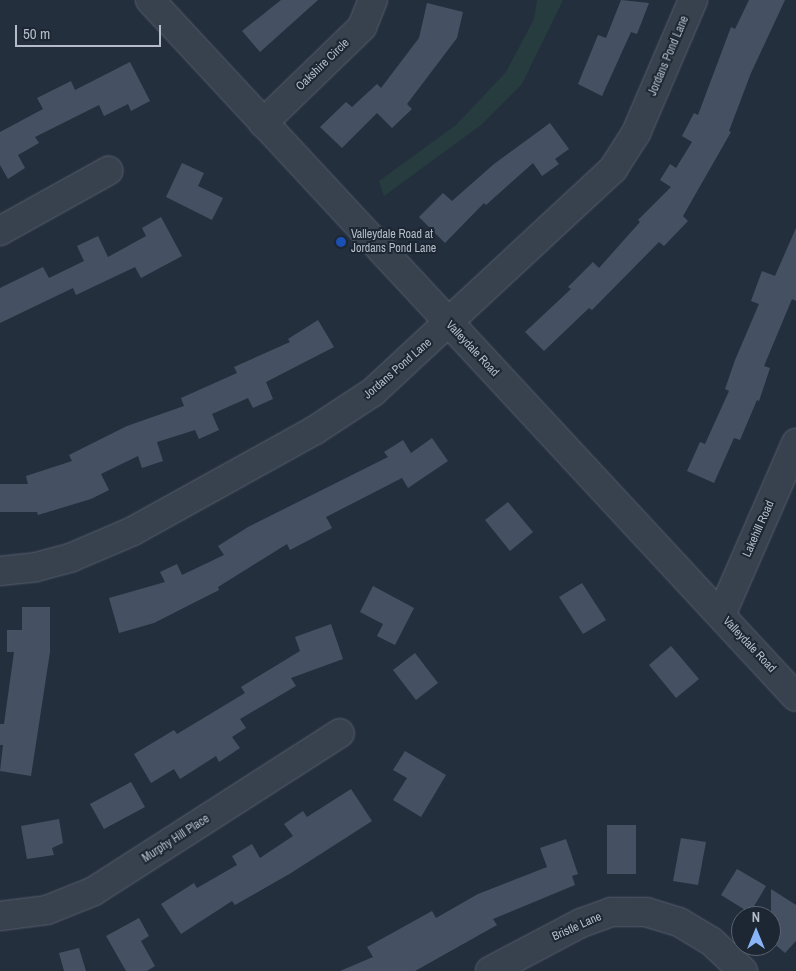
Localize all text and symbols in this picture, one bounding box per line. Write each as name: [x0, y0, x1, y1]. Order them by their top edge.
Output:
street label: Jordans Pond Lane: [646, 14, 692, 98]
scale bar: [18, 15, 164, 47]
text: 50 m: [23, 23, 50, 44]
street label: Oakshire Circle: [293, 36, 353, 94]
place label: Valleydale Road at Jordans Pond Lane: [351, 228, 436, 256]
marker: Valleydale Road at Jordans Pond Lane: [335, 236, 347, 248]
street label: Valleydale Road: [443, 318, 501, 380]
street label: Jordans Pond Lane: [361, 336, 435, 402]
street label: Lakehill Road: [740, 499, 778, 559]
street label: Valleydale Road: [720, 614, 778, 676]
street label: Murphy Hill Place: [140, 812, 212, 866]
north arrow: [731, 906, 781, 956]
text: N: [752, 908, 760, 926]
street label: Bristle Lane: [550, 910, 604, 944]

